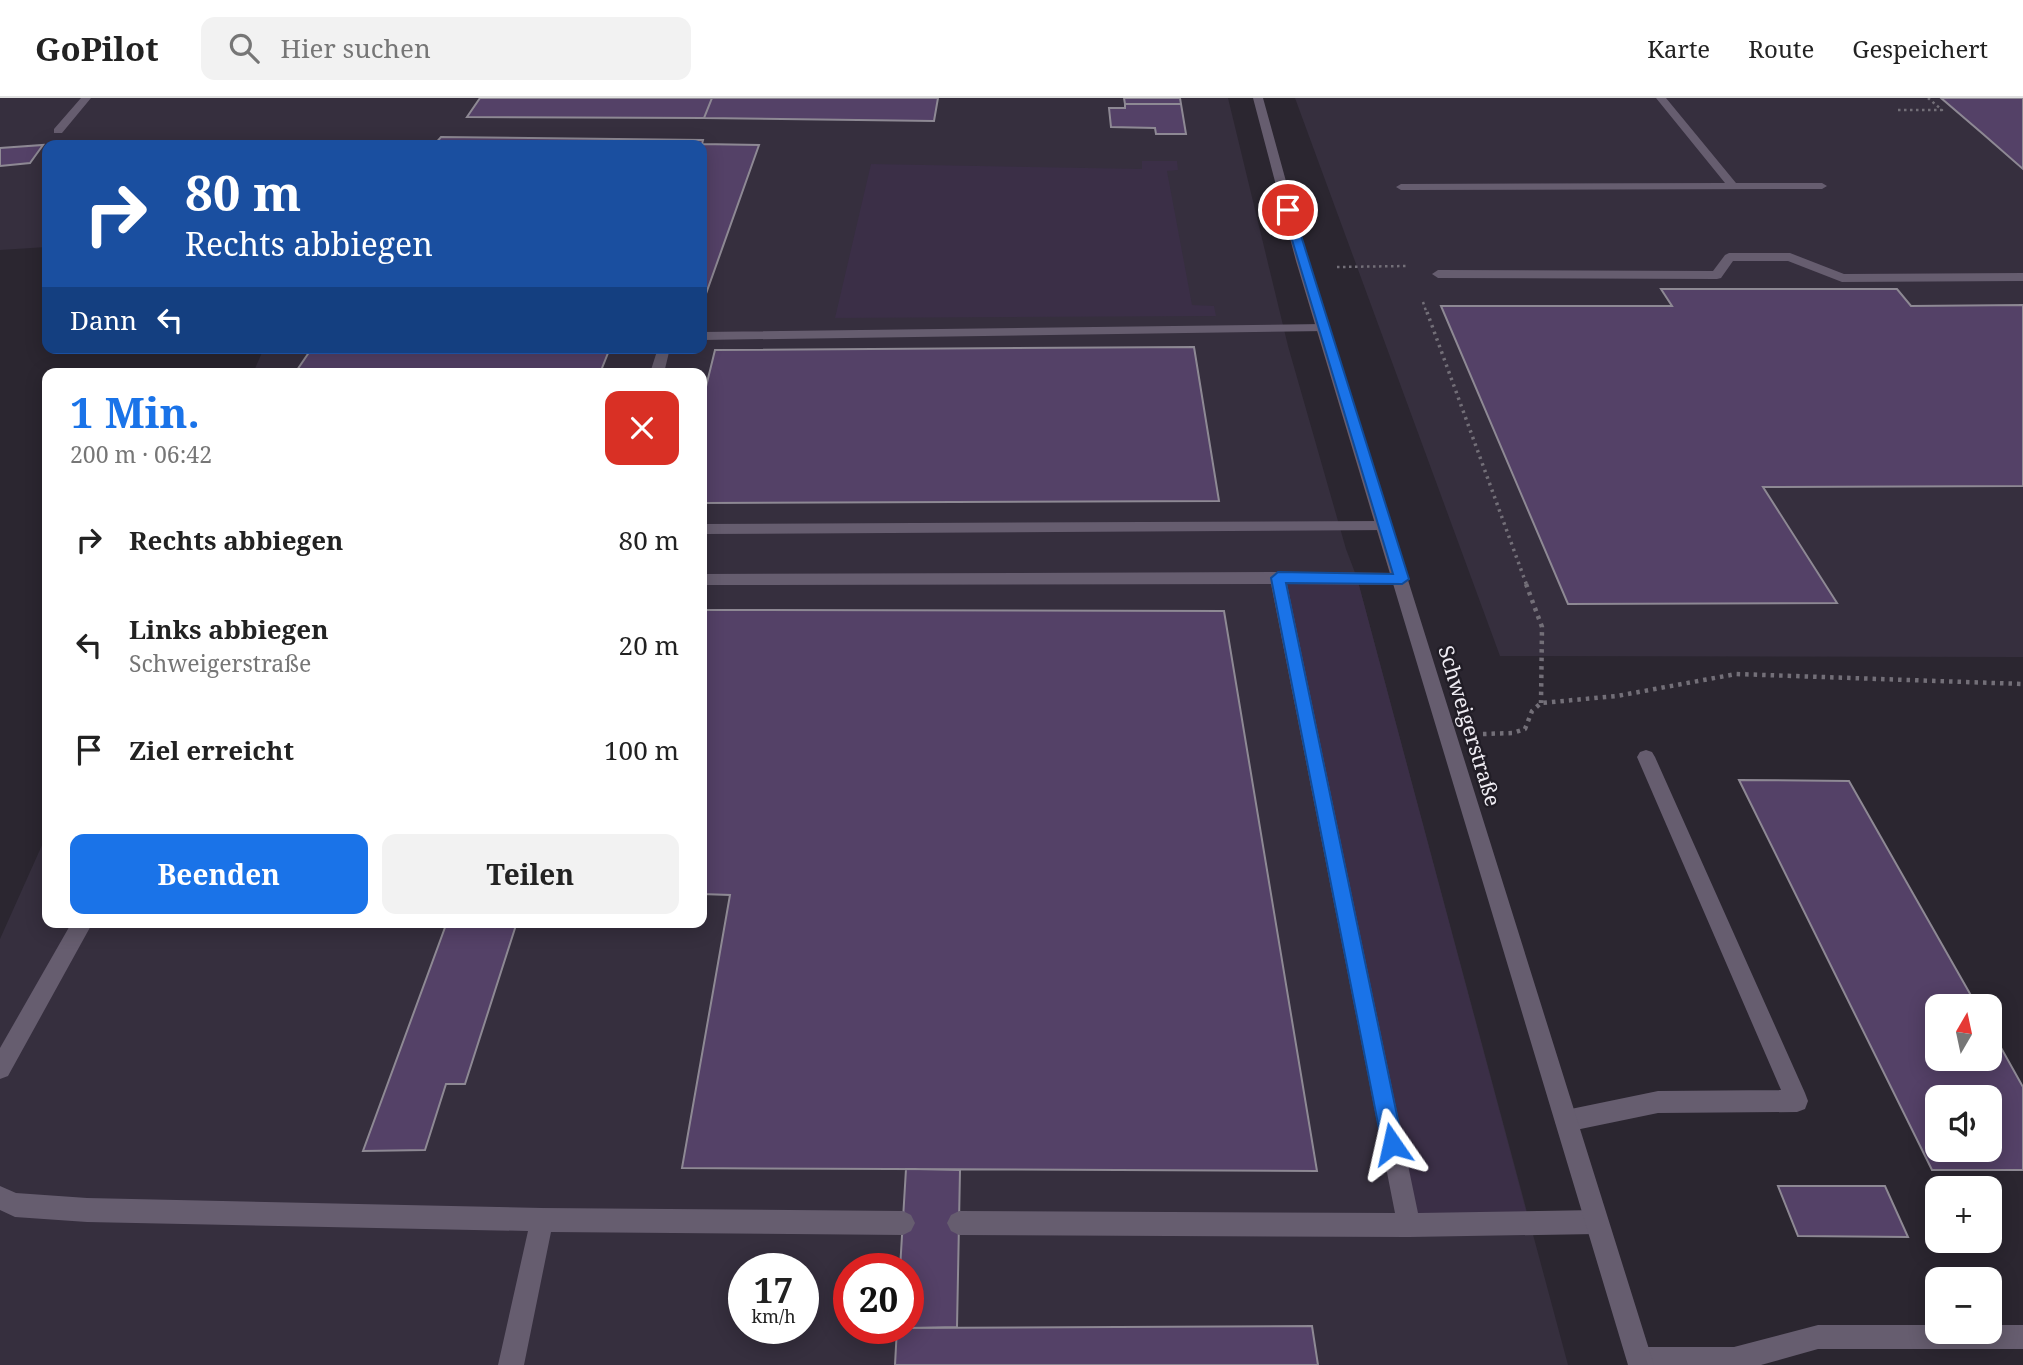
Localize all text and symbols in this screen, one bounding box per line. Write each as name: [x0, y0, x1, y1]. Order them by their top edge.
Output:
search box: [201, 17, 691, 80]
text: GoPilot: [35, 26, 159, 71]
icon: search: [225, 29, 263, 67]
text: Hier suchen: [281, 30, 431, 66]
text: Karte: [1647, 32, 1710, 65]
text: Route: [1748, 32, 1814, 65]
text: Gespeichert: [1852, 32, 1988, 65]
text: 80 m: [185, 159, 301, 225]
icon: right: [70, 168, 161, 259]
pin: [1258, 180, 1318, 240]
icon: arrive: [1269, 191, 1307, 229]
text: Rechts abbiegen: [185, 222, 433, 265]
icon: left: [151, 301, 189, 339]
text: Dann: [70, 302, 137, 338]
text: 1 Min.: [70, 383, 200, 440]
button: close: [605, 391, 679, 465]
text: 200 m · 06:42: [70, 438, 212, 470]
icon: right: [70, 521, 108, 559]
text: Rechts abbiegen: [129, 522, 343, 558]
text: 80 m: [619, 522, 679, 558]
text: Links abbiegen: [129, 611, 328, 647]
icon: left: [70, 626, 108, 664]
text: 20 m: [619, 627, 679, 663]
street label: Schweigerstraße: [1432, 642, 1508, 809]
text: Schweigerstraße: [129, 647, 311, 679]
icon: arrive: [70, 731, 108, 769]
text: Ziel erreicht: [129, 732, 294, 768]
text: 100 m: [604, 732, 679, 768]
button: Beenden: [70, 834, 368, 914]
button: Teilen: [382, 834, 679, 914]
north arrow: [1925, 994, 2002, 1071]
map controls: [1925, 994, 2002, 1344]
button: sound: [1925, 1085, 2002, 1162]
position arrow: [1355, 1107, 1429, 1181]
button: +: [1925, 1176, 2002, 1253]
speed limit sign: 20: [833, 1253, 924, 1344]
text: 17: [754, 1266, 793, 1313]
button: −: [1925, 1267, 2002, 1344]
text: km/h: [751, 1304, 796, 1328]

